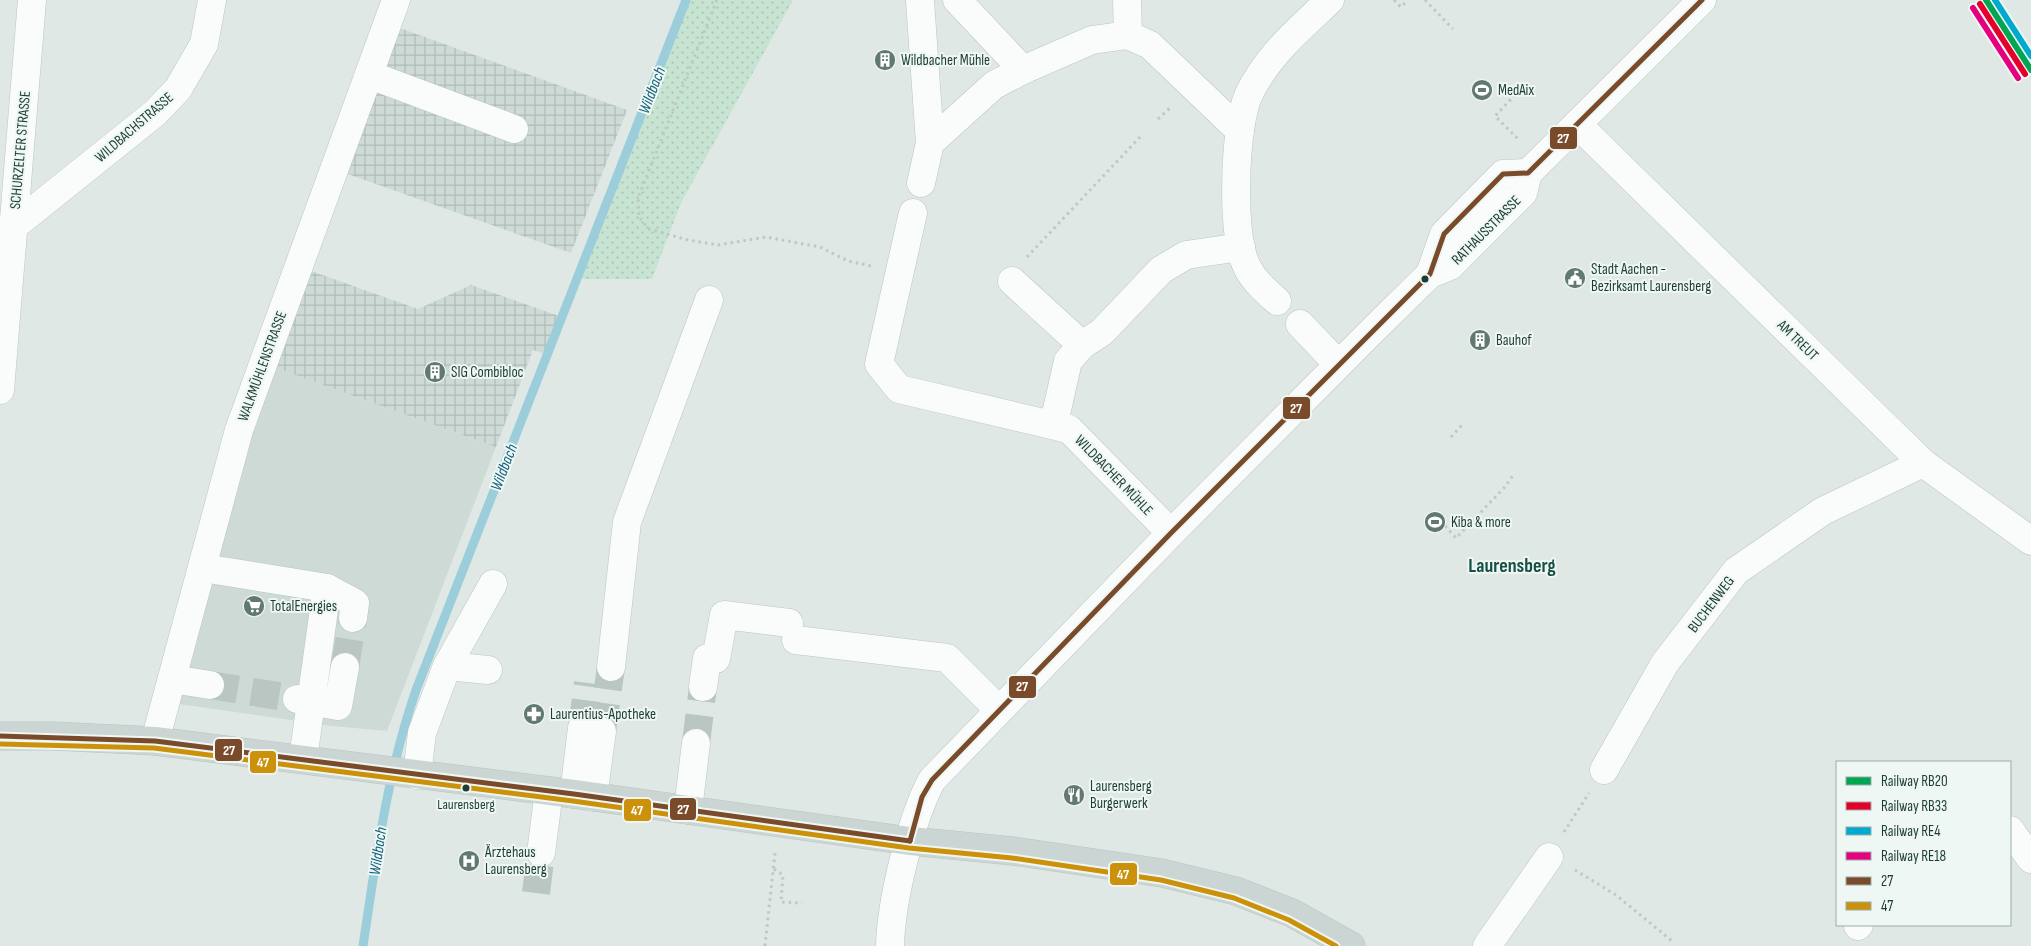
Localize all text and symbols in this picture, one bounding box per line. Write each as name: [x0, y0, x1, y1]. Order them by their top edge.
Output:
building icon: Wildbacher Mühle: [873, 48, 897, 72]
place label: Wildbacher Mühle: [901, 51, 990, 70]
water label: Wildbach: [635, 64, 670, 117]
sports icon: MedAix: [1470, 78, 1494, 102]
place label: MedAix: [1498, 81, 1534, 100]
street label: WILDBACHSTRASSE: [91, 88, 178, 167]
street label: SCHURZELTER STRASSE: [6, 90, 35, 210]
line badge: 27: [1549, 126, 1578, 150]
text: 27: [1557, 130, 1570, 147]
street label: RATHAUSSTRASSE: [1448, 192, 1525, 269]
place label: Stadt Aachen - Bezirksamt Laurensberg: [1591, 260, 1711, 296]
public building icon: Stadt Aachen - Bezirksamt Laurensberg: [1563, 266, 1587, 290]
unlabelled marker: [1420, 274, 1430, 284]
street label: WALKMÜHLENSTRASSE: [234, 308, 291, 424]
street label: AM TREUT: [1772, 315, 1822, 365]
building icon: Bauhof: [1468, 328, 1492, 352]
place label: Bauhof: [1496, 331, 1532, 350]
building icon: SIG Combibloc: [423, 360, 447, 384]
place label: SIG Combibloc: [451, 363, 524, 382]
line badge: 27: [1282, 396, 1311, 420]
text: 27: [1290, 400, 1303, 417]
street label: WILDBACHER MÜHLE: [1070, 431, 1157, 520]
water label: Wildbach: [487, 441, 522, 494]
sports icon: Kiba & more: [1423, 510, 1447, 534]
place label: Kiba & more: [1451, 513, 1511, 532]
district label: Laurensberg: [1468, 554, 1556, 578]
street label: BUCHENWEG: [1684, 572, 1739, 636]
supermarket icon: TotalEnergies: [242, 594, 266, 618]
place label: TotalEnergies: [270, 597, 337, 616]
line badge: 27: [1008, 675, 1037, 699]
text: 27: [1016, 678, 1029, 695]
pharmacy icon: Laurentius-Apotheke: [522, 702, 546, 726]
place label: Laurentius-Apotheke: [550, 705, 656, 724]
line badge: 27: [214, 738, 243, 762]
text: 27: [223, 742, 236, 759]
line badge: 47: [249, 750, 277, 774]
text: 47: [257, 754, 270, 771]
legend: [1836, 761, 2011, 926]
text: Railway RB20: [1881, 772, 1948, 791]
place label: Laurensberg Burgerwerk: [1090, 777, 1152, 813]
marker: Laurensberg: [461, 783, 471, 793]
restaurant icon: Laurensberg Burgerwerk: [1062, 783, 1086, 807]
place label: Laurensberg: [437, 796, 495, 813]
line badge: 27: [669, 797, 697, 821]
text: Railway RB33: [1881, 797, 1947, 816]
line badge: 47: [623, 798, 652, 822]
text: 27: [677, 801, 690, 818]
text: 47: [631, 802, 644, 819]
text: Railway RE4: [1881, 822, 1940, 841]
water label: Wildbach: [366, 826, 391, 877]
place label: Ärztehaus Laurensberg: [484, 843, 547, 879]
text: Railway RE18: [1881, 847, 1946, 866]
hospital icon: Ärztehaus Laurensberg: [457, 849, 481, 873]
line badge: 47: [1109, 862, 1138, 886]
text: 47: [1117, 866, 1130, 883]
text: 27: [1881, 872, 1893, 891]
text: 47: [1881, 897, 1893, 916]

